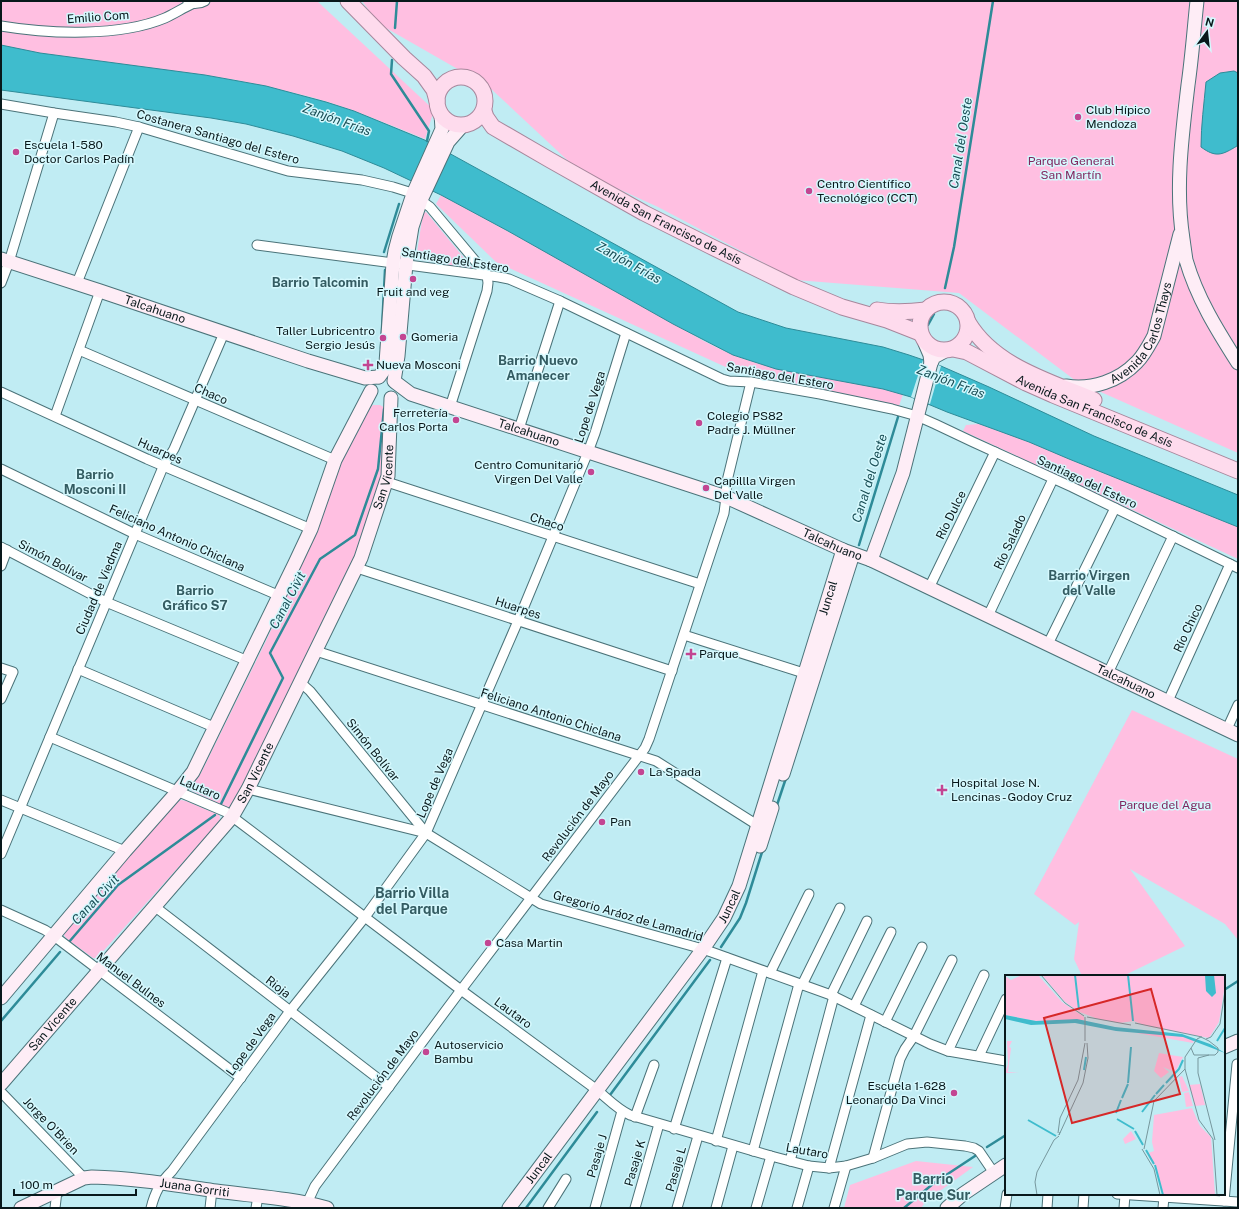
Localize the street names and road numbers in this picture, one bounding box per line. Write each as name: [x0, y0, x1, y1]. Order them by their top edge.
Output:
street label: Emilio Com: [66, 8, 130, 26]
street label: Costanera Santiago del Estero: [135, 107, 301, 167]
street label: Avenida San Francisco de Asís: [588, 177, 744, 267]
street label: Santiago del Estero: [400, 245, 510, 275]
street label: Avenida Carlos Thays: [1108, 281, 1174, 387]
street label: Talcahuano: [122, 293, 188, 326]
street label: Santiago del Estero: [725, 360, 835, 392]
street label: Lope de Vega: [572, 369, 608, 445]
street label: Avenida San Francisco de Asís: [1014, 372, 1175, 450]
street label: Chaco: [192, 381, 230, 407]
street label: Talcahuano: [496, 416, 562, 449]
street label: Huarpes: [135, 435, 185, 467]
street label: San Vicente: [370, 444, 396, 512]
street label: Santiago del Estero: [1035, 453, 1139, 511]
street label: Río Dulce: [933, 488, 969, 542]
street label: Feliciano Antonio Chiclana: [107, 502, 247, 574]
street label: Chaco: [528, 510, 566, 534]
street label: Río Salado: [991, 512, 1029, 572]
street label: Talcahuano: [800, 526, 864, 563]
street label: Simón Bolívar: [16, 537, 90, 585]
street label: Ciudad de Viedma: [73, 539, 125, 637]
street label: Juncal: [816, 579, 840, 617]
street label: Huarpes: [493, 594, 543, 622]
street label: Río Chico: [1171, 601, 1205, 655]
street label: Talcahuano: [1094, 662, 1158, 702]
street label: Feliciano Antonio Chiclana: [479, 686, 623, 744]
street label: Simón Bolívar: [343, 716, 403, 784]
street label: San Vicente: [234, 740, 277, 806]
street label: Lope de Vega: [414, 746, 456, 820]
street label: Revolución de Mayo: [539, 767, 617, 864]
street label: Lautaro: [177, 773, 223, 803]
street label: Juncal: [716, 887, 744, 926]
street label: Gregorio Aráoz de Lamadrid: [551, 888, 705, 944]
street label: Manuel Bulnes: [94, 949, 168, 1011]
street label: Rioja: [263, 973, 293, 1001]
street label: San Vicente: [26, 994, 80, 1054]
street label: Lautaro: [491, 995, 535, 1031]
street label: Lope de Vega: [223, 1010, 279, 1078]
street label: Revolución de Mayo: [344, 1026, 422, 1123]
street label: Jorge O'Brien: [20, 1094, 82, 1158]
street label: Pasaje J: [584, 1133, 610, 1179]
street label: Pasaje K: [622, 1138, 648, 1188]
street label: Lautaro: [785, 1140, 830, 1162]
street label: Pasaje L: [663, 1145, 689, 1193]
street label: Juncal: [523, 1149, 555, 1186]
street label: Juana Gorriti: [159, 1176, 230, 1200]

